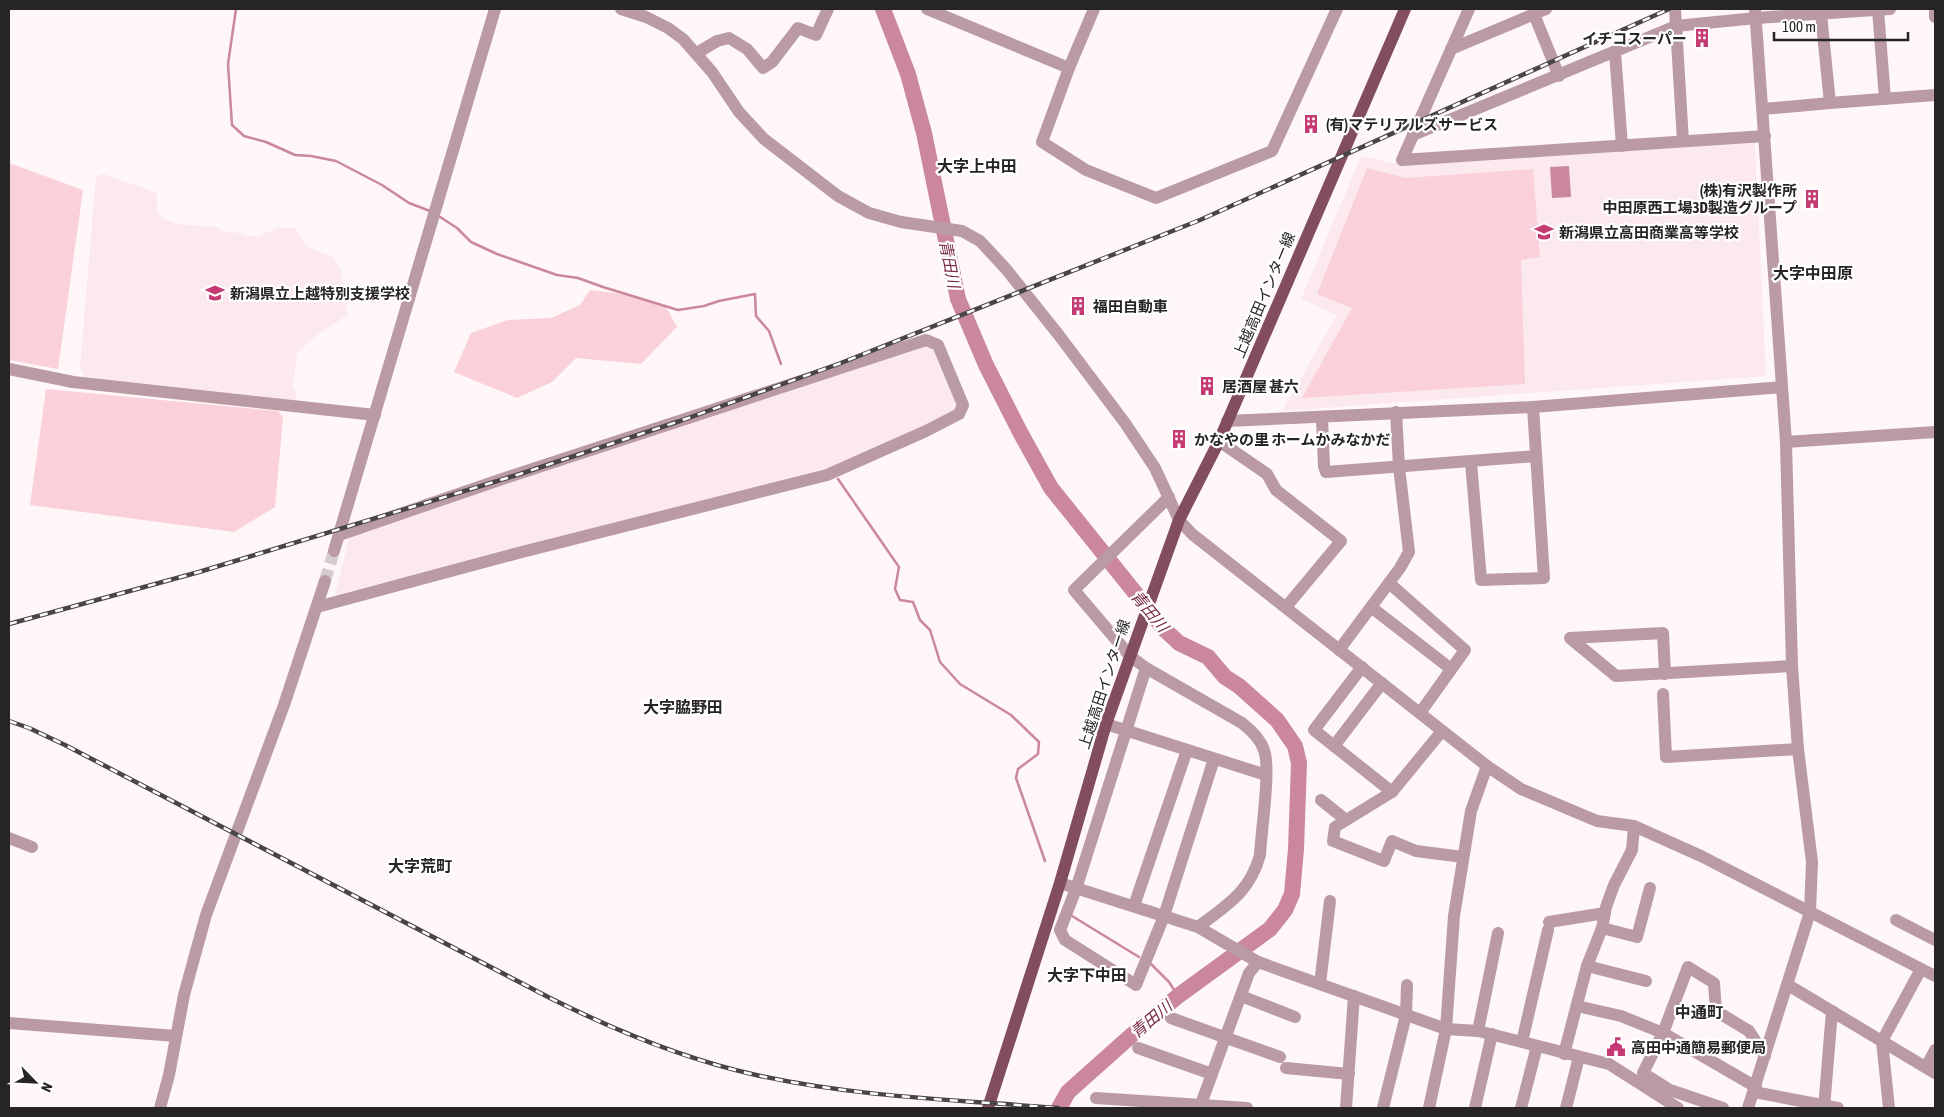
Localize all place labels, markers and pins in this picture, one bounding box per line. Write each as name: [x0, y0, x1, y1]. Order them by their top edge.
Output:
building icon: イチコスーパー: [1691, 27, 1713, 49]
place label: イチコスーパー: [1582, 30, 1687, 47]
building icon: (有)マテリアルズサービス: [1300, 113, 1322, 135]
place label: (有)マテリアルズサービス: [1326, 116, 1498, 133]
place label: (株)有沢製作所 中田原西工場3D製造グループ: [1602, 182, 1797, 216]
building icon: (株)有沢製作所 中田原西工場3D製造グループ: [1801, 188, 1823, 210]
school or university icon: 新潟県立高田商業高等学校: [1533, 221, 1555, 243]
place label: 新潟県立高田商業高等学校: [1559, 224, 1739, 241]
school or university icon: 新潟県立上越特別支援学校: [204, 282, 226, 304]
place label: 新潟県立上越特別支援学校: [230, 285, 410, 302]
building icon: 福田自動車: [1067, 295, 1089, 317]
place label: 福田自動車: [1092, 298, 1168, 315]
building icon: 居酒屋 甚六: [1196, 375, 1218, 397]
place label: 居酒屋 甚六: [1222, 378, 1299, 395]
building icon: かなやの里 ホームかみなかだ: [1168, 428, 1190, 450]
place label: かなやの里 ホームかみなかだ: [1194, 431, 1391, 448]
public building icon: 高田中通簡易郵便局: [1605, 1036, 1627, 1058]
place label: 高田中通簡易郵便局: [1631, 1039, 1766, 1056]

